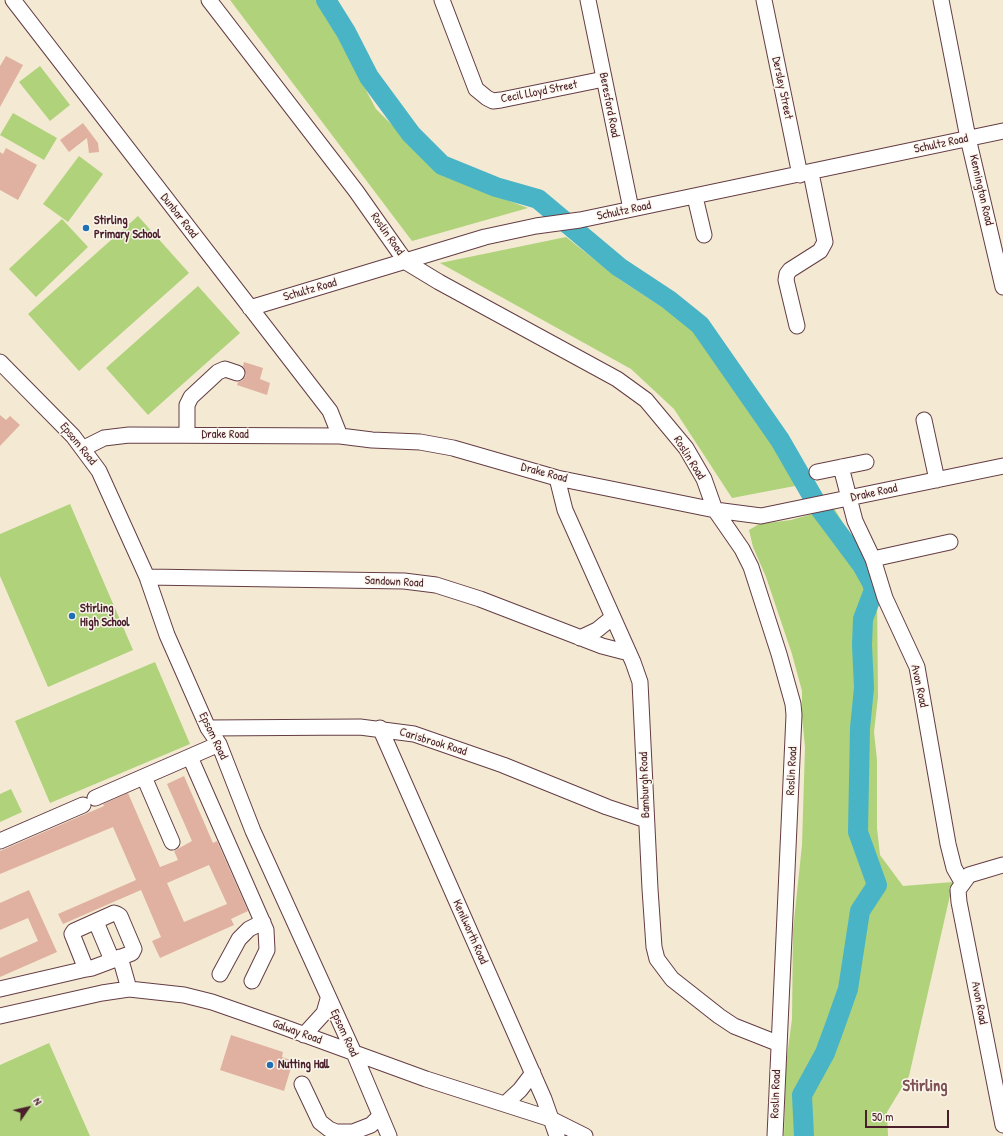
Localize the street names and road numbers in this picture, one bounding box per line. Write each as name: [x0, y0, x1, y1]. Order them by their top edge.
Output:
street label: Dersley Street: [768, 55, 796, 121]
street label: Beresford Road: [596, 71, 622, 139]
street label: Cecil Lloyd Street: [500, 78, 578, 106]
street label: Schultz Road: [913, 131, 969, 157]
street label: Kennington Road: [966, 153, 996, 227]
street label: Dunbar Road: [157, 191, 201, 241]
street label: Schultz Road: [596, 198, 652, 224]
street label: Roslin Road: [367, 210, 407, 258]
street label: Schultz Road: [282, 276, 338, 304]
street label: Epsom Road: [57, 420, 99, 468]
street label: Drake Road: [201, 428, 249, 442]
street label: Roslin Road: [670, 434, 708, 482]
street label: Drake Road: [519, 460, 569, 486]
street label: Drake Road: [849, 481, 899, 505]
street label: Sandown Road: [364, 573, 424, 591]
street label: Avon Road: [907, 663, 931, 709]
street label: Epsom Road: [195, 710, 231, 762]
street label: Carisbrook Road: [397, 725, 469, 759]
street label: Roslin Road: [784, 746, 800, 796]
street label: Bamburgh Road: [637, 752, 653, 818]
street label: Kenilworth Road: [449, 898, 491, 966]
street label: Avon Road: [968, 980, 990, 1026]
street label: Epsom Road: [327, 1007, 361, 1059]
street label: Galway Road: [270, 1016, 324, 1048]
street label: Roslin Road: [768, 1069, 784, 1119]

